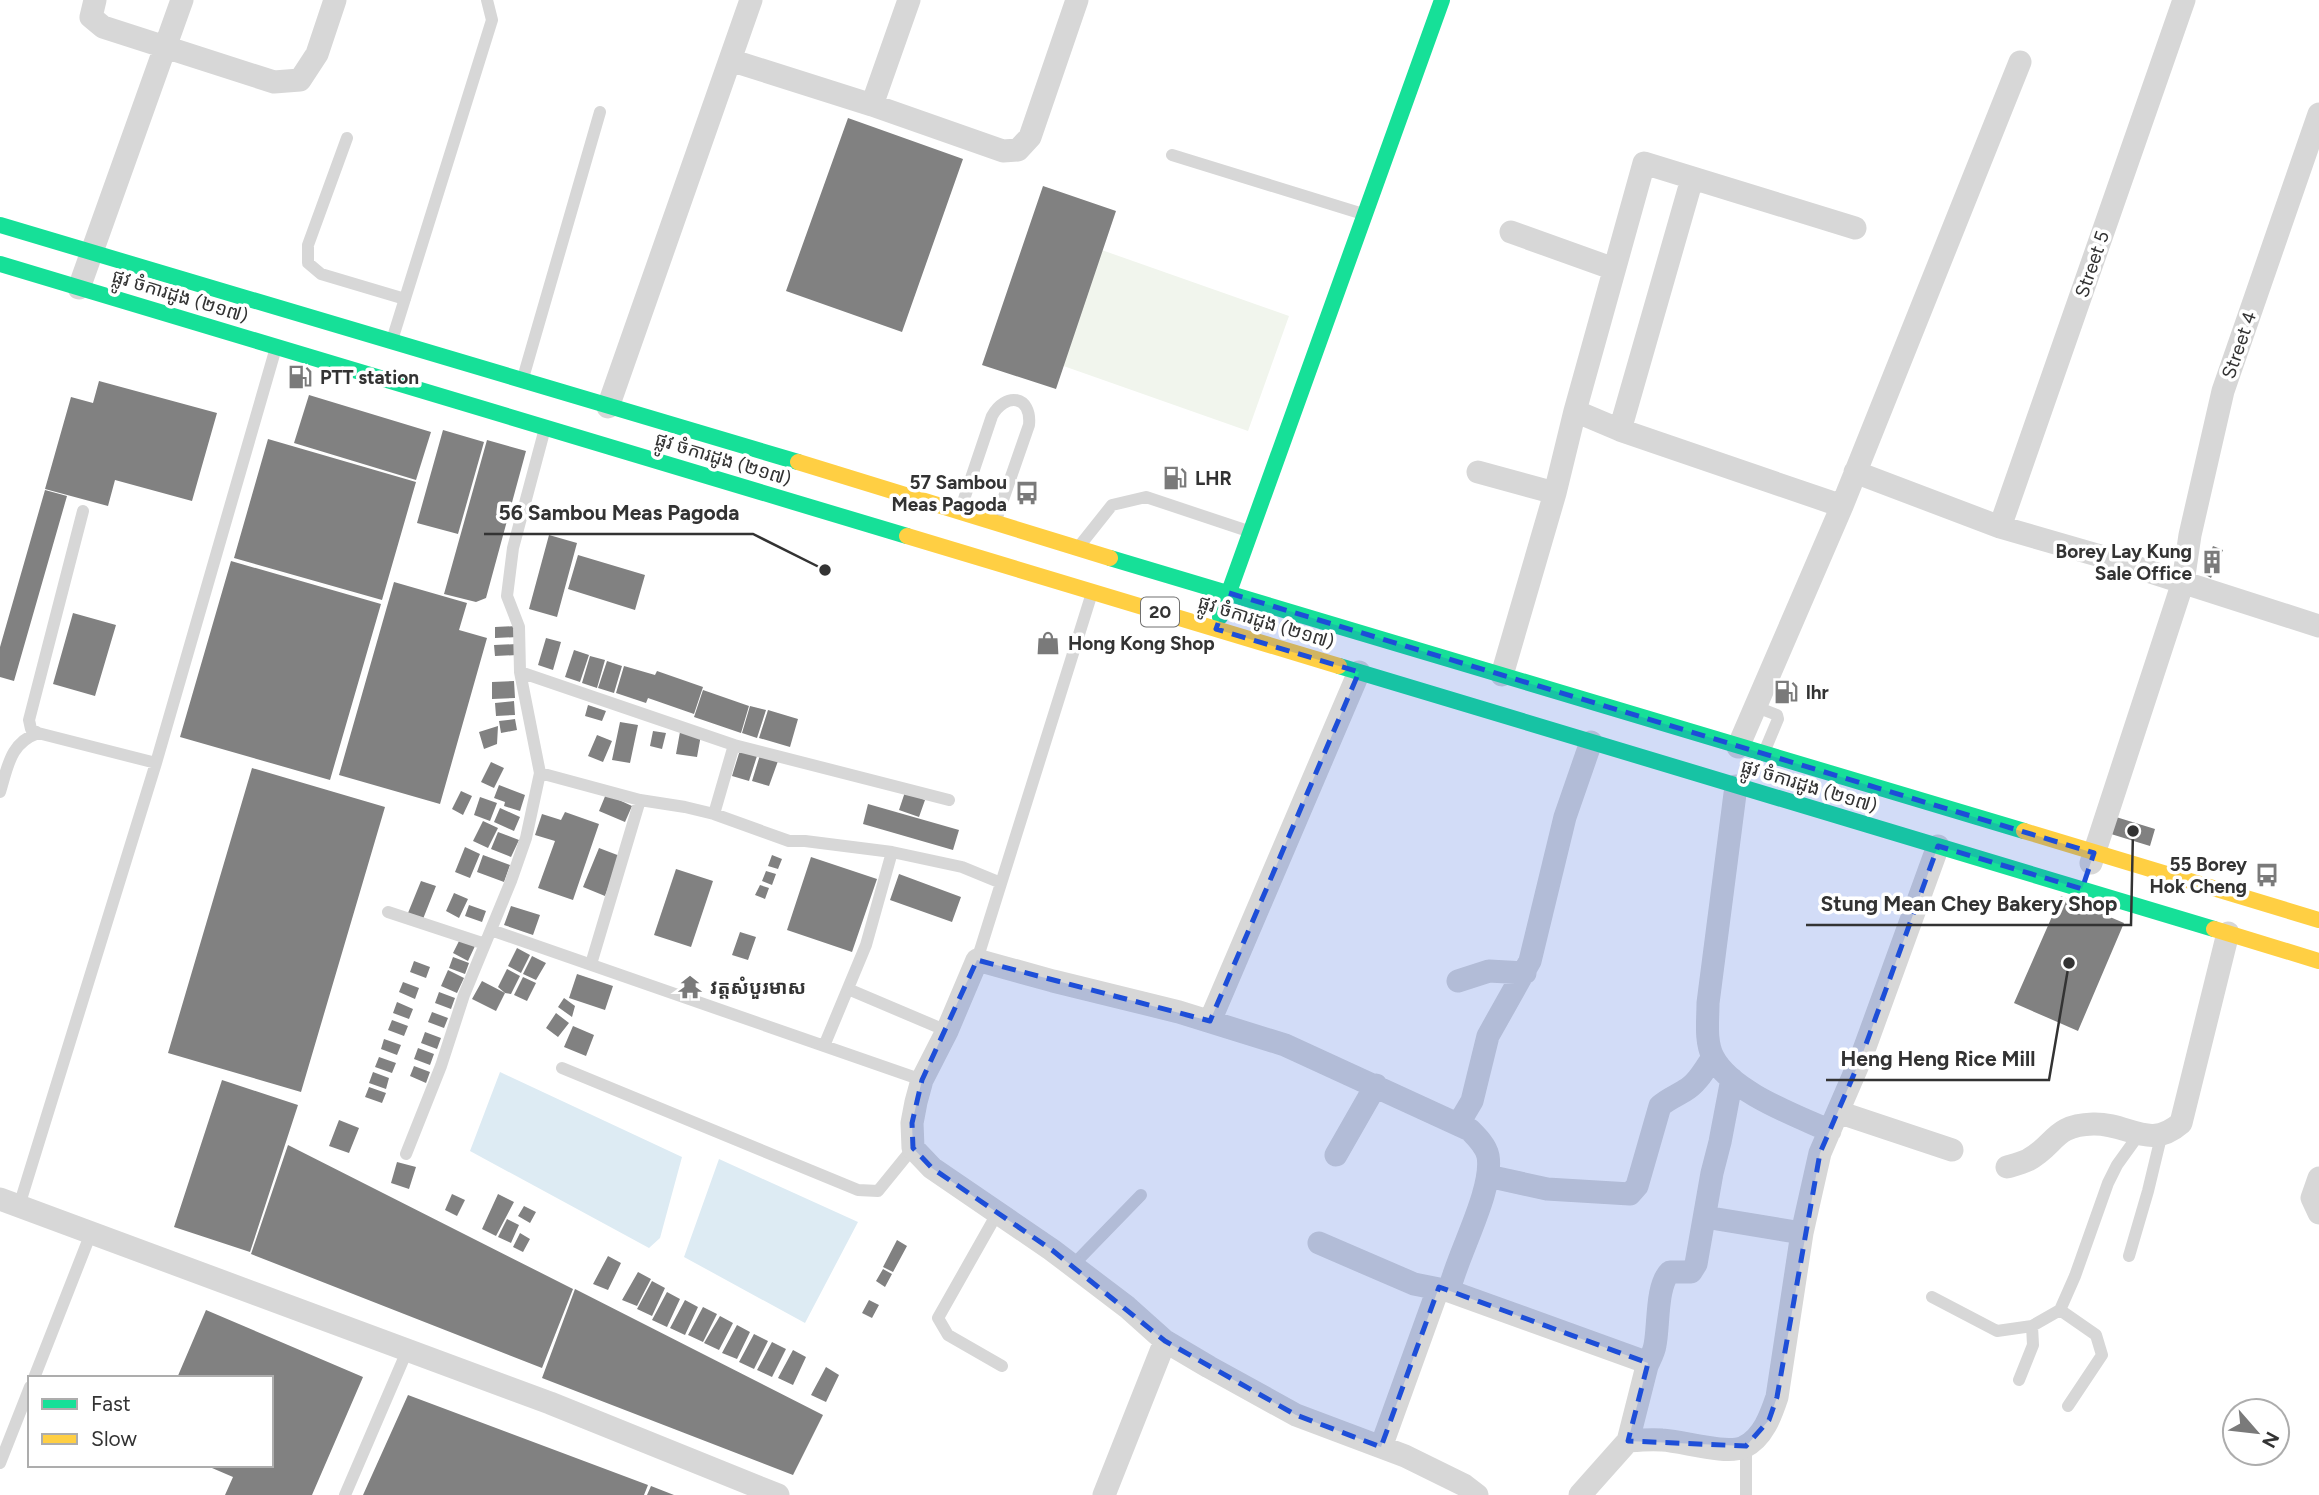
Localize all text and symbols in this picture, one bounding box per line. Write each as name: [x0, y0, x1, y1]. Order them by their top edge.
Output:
street label: Street 5: [2070, 228, 2114, 300]
street label: ផ្លូវ ចំការដូង (២១៧): [108, 264, 251, 333]
street label: Street 4: [2217, 308, 2261, 382]
fuel station icon: PTT station: [286, 363, 314, 391]
place label: PTT station: [320, 366, 419, 389]
street label: ផ្លូវ ចំការដូង (២១៧): [651, 427, 794, 496]
fuel station icon: LHR: [1161, 464, 1189, 492]
place label: LHR: [1195, 467, 1232, 490]
place label: 57 Sambou Meas Pagoda: [891, 471, 1007, 516]
bus stop icon: 57 Sambou Meas Pagoda: [1013, 479, 1041, 507]
callout: 56 Sambou Meas Pagoda: [484, 492, 753, 534]
text: 56 Sambou Meas Pagoda: [498, 500, 740, 525]
place label: Borey Lay Kung Sale Office: [2056, 540, 2192, 585]
building icon: Borey Lay Kung Sale Office: [2198, 548, 2226, 576]
street label: ផ្លូវ ចំការដូង (២១៧): [1194, 590, 1337, 659]
road number: 20: [1141, 598, 1179, 626]
shop icon: Hong Kong Shop: [1034, 629, 1062, 657]
place label: Hong Kong Shop: [1068, 632, 1215, 655]
fuel station icon: lhr: [1772, 678, 1800, 706]
place label: lhr: [1806, 681, 1829, 704]
street label: ផ្លូវ ចំការដូង (២១៧): [1737, 754, 1880, 823]
place label: 55 Borey Hok Cheng: [2150, 853, 2247, 898]
bus stop icon: 55 Borey Hok Cheng: [2253, 861, 2281, 889]
callout: Stung Mean Chey Bakery Shop: [1806, 883, 2131, 925]
text: Stung Mean Chey Bakery Shop: [1821, 891, 2117, 916]
temple icon: វត្តសំបួរមាស: [676, 973, 704, 1001]
place label: វត្តសំបួរមាស: [710, 976, 806, 999]
callout: Heng Heng Rice Mill: [1826, 1038, 2049, 1080]
text: Heng Heng Rice Mill: [1841, 1046, 2035, 1071]
legend: [28, 1376, 273, 1467]
text: Fast: [91, 1391, 131, 1416]
north arrow: [2221, 1397, 2291, 1467]
text: Slow: [91, 1426, 137, 1451]
text: N: [2257, 1428, 2284, 1452]

